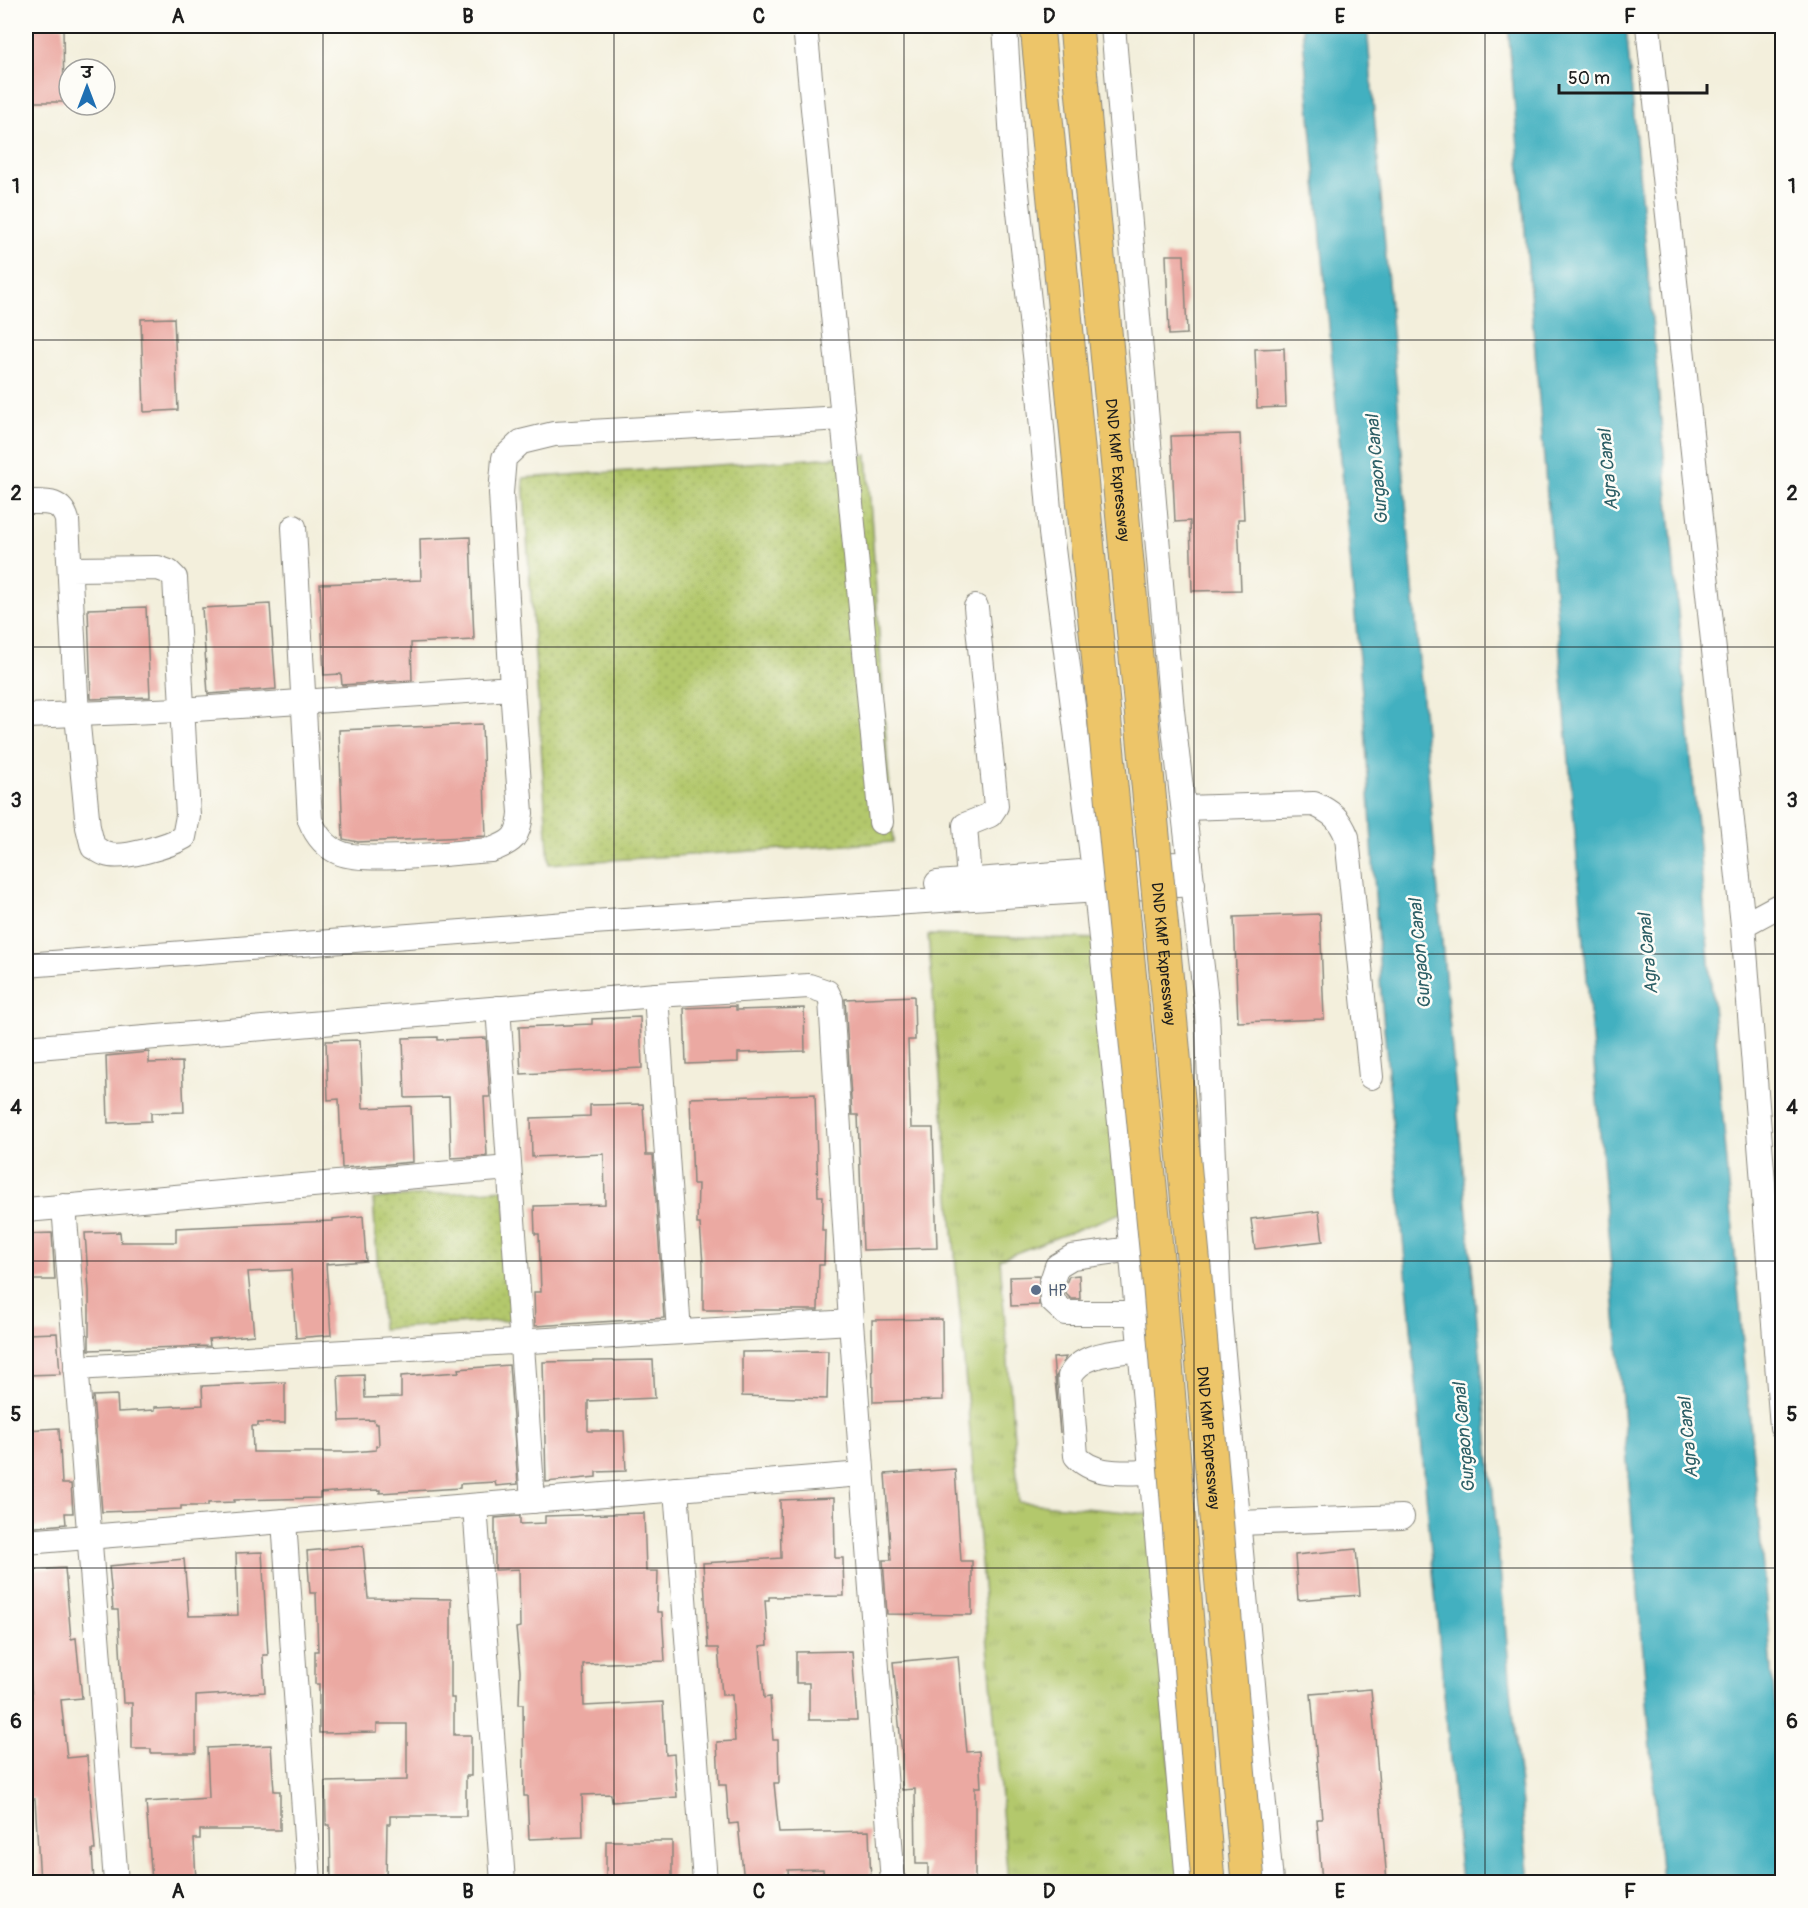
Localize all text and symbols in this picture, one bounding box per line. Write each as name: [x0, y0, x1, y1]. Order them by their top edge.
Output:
text: A: [172, 4, 185, 29]
text: B: [462, 4, 474, 29]
text: C: [753, 4, 765, 29]
text: D: [1043, 4, 1056, 29]
text: E: [1335, 4, 1346, 29]
text: F: [1624, 4, 1636, 29]
north arrow: [57, 57, 117, 117]
scale bar: [1559, 57, 1708, 95]
text: उ: [80, 63, 94, 83]
text: 50 m: [1568, 67, 1610, 90]
text: 1: [12, 174, 20, 199]
text: 1: [1788, 174, 1796, 199]
street label: DND KMP Expressway: [1100, 398, 1134, 543]
water label: Gurgaon Canal: [1361, 412, 1394, 526]
water label: Agra Canal: [1593, 427, 1623, 511]
text: 2: [10, 481, 22, 506]
text: 2: [1786, 481, 1798, 506]
text: 3: [10, 788, 22, 813]
text: 3: [1786, 788, 1798, 813]
street label: DND KMP Expressway: [1146, 881, 1180, 1027]
water label: Gurgaon Canal: [1404, 896, 1437, 1010]
water label: Agra Canal: [1633, 911, 1663, 995]
text: 4: [10, 1095, 22, 1120]
text: 4: [1786, 1095, 1798, 1120]
place label: HP: [1048, 1281, 1067, 1301]
marker: HP: [1029, 1283, 1043, 1297]
street label: DND KMP Expressway: [1192, 1365, 1224, 1510]
water label: Gurgaon Canal: [1448, 1380, 1481, 1494]
water label: Agra Canal: [1673, 1395, 1703, 1479]
text: 5: [11, 1402, 22, 1427]
text: 5: [1787, 1402, 1798, 1427]
text: 6: [10, 1709, 22, 1734]
text: 6: [1786, 1709, 1798, 1734]
text: A: [172, 1879, 185, 1904]
text: B: [462, 1879, 474, 1904]
text: C: [753, 1879, 765, 1904]
text: D: [1043, 1879, 1056, 1904]
text: E: [1335, 1879, 1346, 1904]
text: F: [1624, 1879, 1636, 1904]

